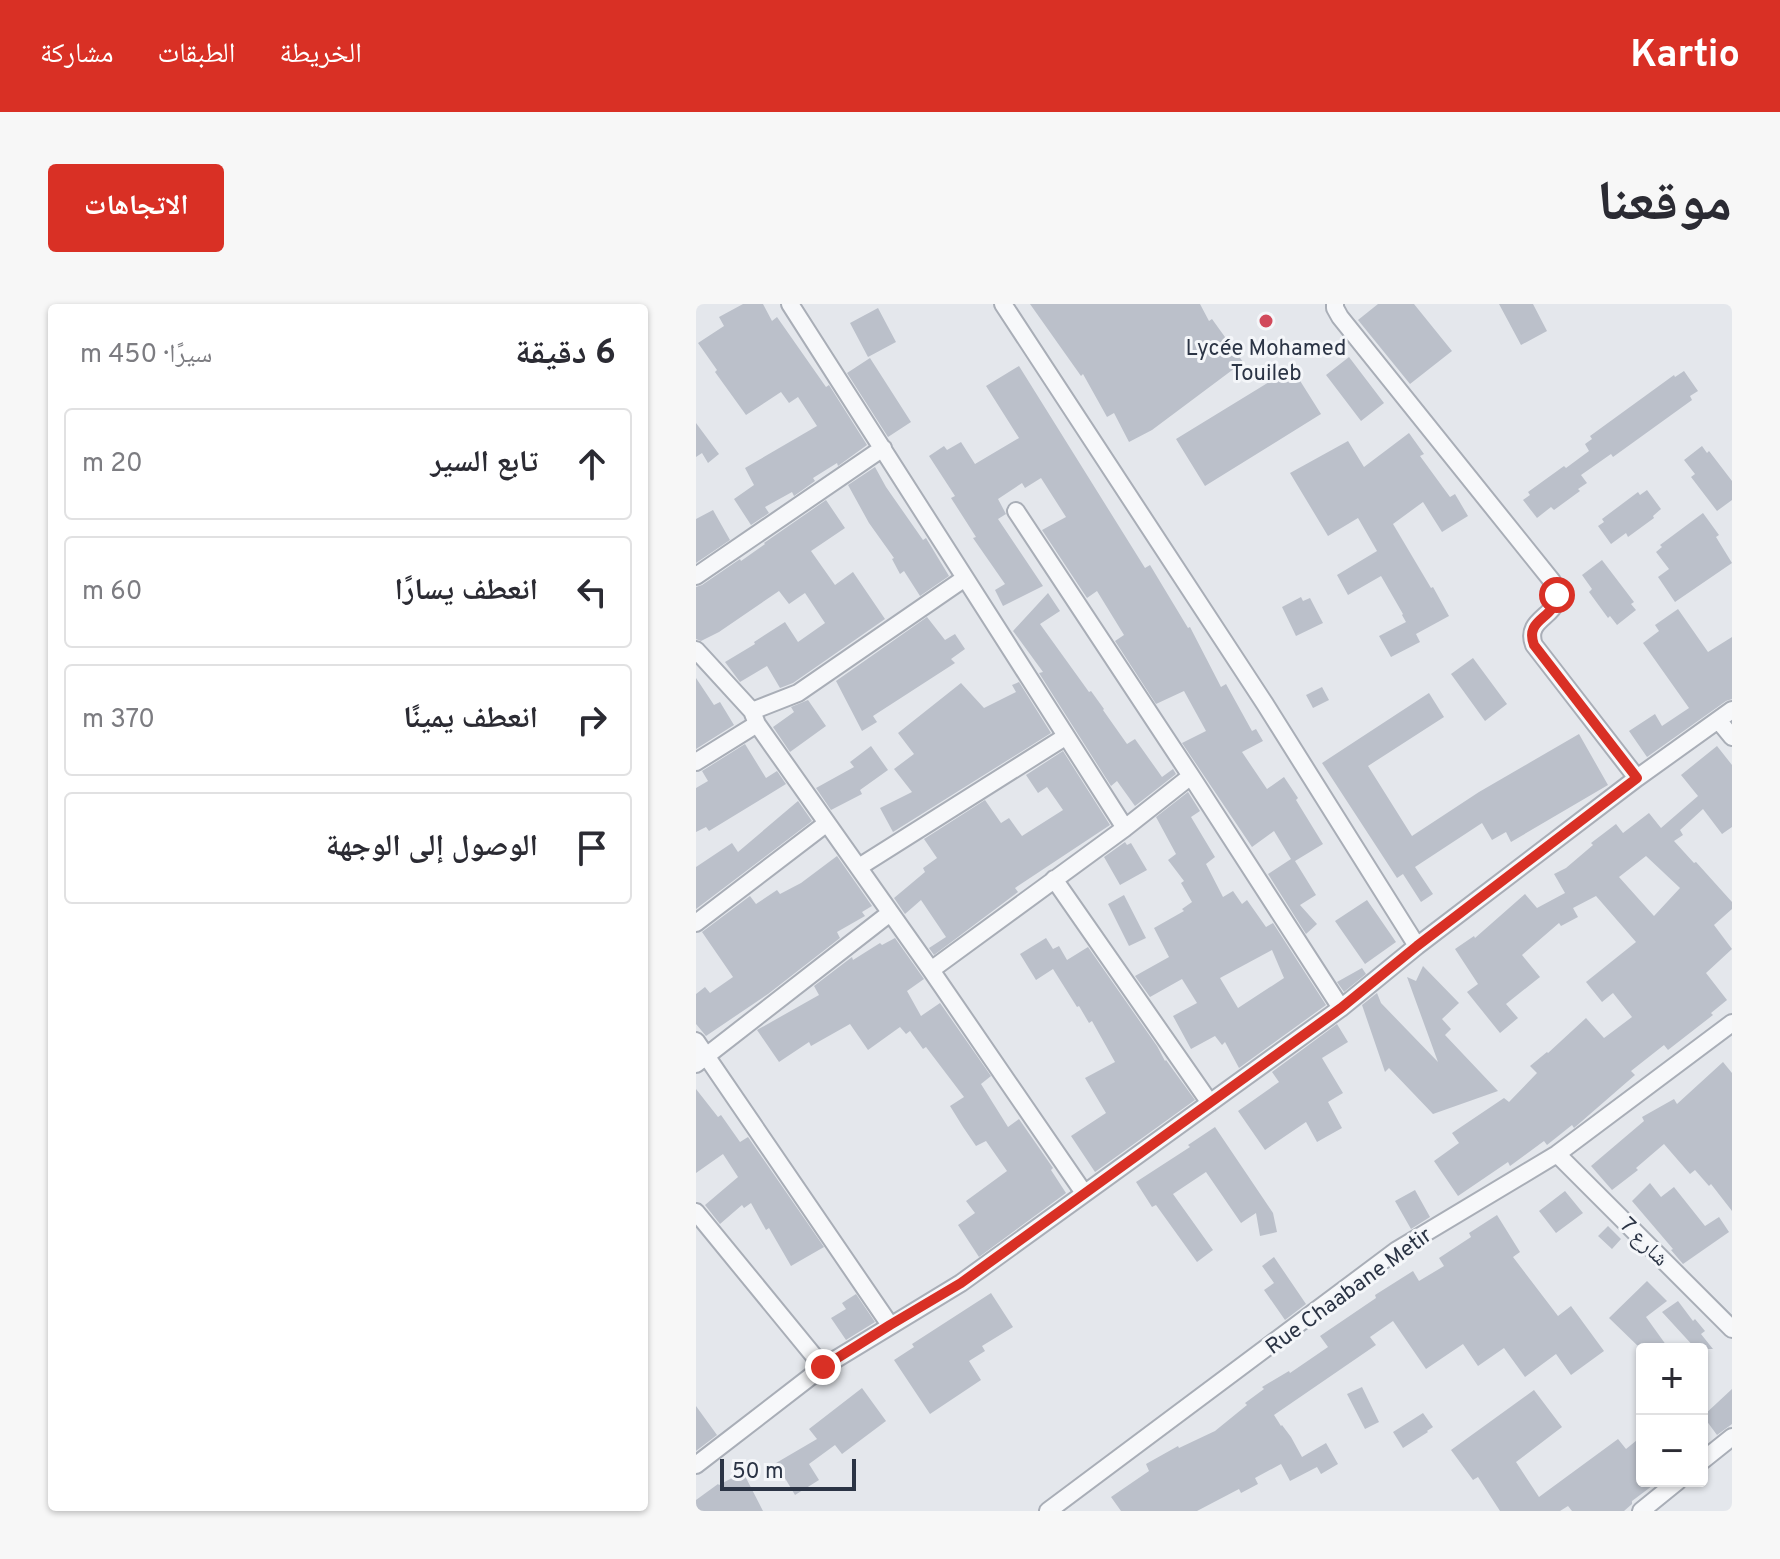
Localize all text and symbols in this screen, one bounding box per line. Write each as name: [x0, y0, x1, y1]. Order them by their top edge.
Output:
text: Kartio: [1630, 32, 1740, 81]
text: مشاركة: [40, 37, 114, 73]
text: الطبقات: [158, 37, 235, 73]
text: الخريطة: [279, 37, 362, 73]
button: الاتجاهات: [48, 164, 224, 252]
text: موقعنا: [1597, 171, 1732, 241]
marker: Lycée Mohamed Touileb: [1257, 312, 1275, 330]
text: 6 دقيقة: [515, 333, 616, 376]
place label: Lycée Mohamed Touileb: [1186, 336, 1346, 388]
text: سيرًا · 450 m: [80, 339, 212, 372]
icon: ahead: [570, 442, 614, 486]
text: تابع السير: [430, 445, 538, 482]
text: 20 m: [82, 448, 143, 481]
icon: left: [570, 570, 614, 614]
text: انعطف يسارًا: [394, 573, 538, 610]
text: 60 m: [82, 576, 142, 609]
route start: [1539, 577, 1575, 613]
icon: right: [570, 698, 614, 742]
text: انعطف يمينًا: [403, 701, 538, 738]
text: 370 m: [82, 704, 155, 737]
icon: arrive: [570, 826, 614, 870]
text: الوصول إلى الوجهة: [326, 829, 538, 866]
street label: شارع 7: [1613, 1213, 1673, 1273]
street label: Rue Chaabane Metir: [1261, 1222, 1438, 1361]
map controls: [1636, 1343, 1708, 1487]
button: +: [1636, 1343, 1708, 1415]
route end: [805, 1349, 841, 1385]
button: −: [1636, 1415, 1708, 1487]
scale bar: [720, 1455, 856, 1491]
text: 50 m: [732, 1459, 784, 1486]

